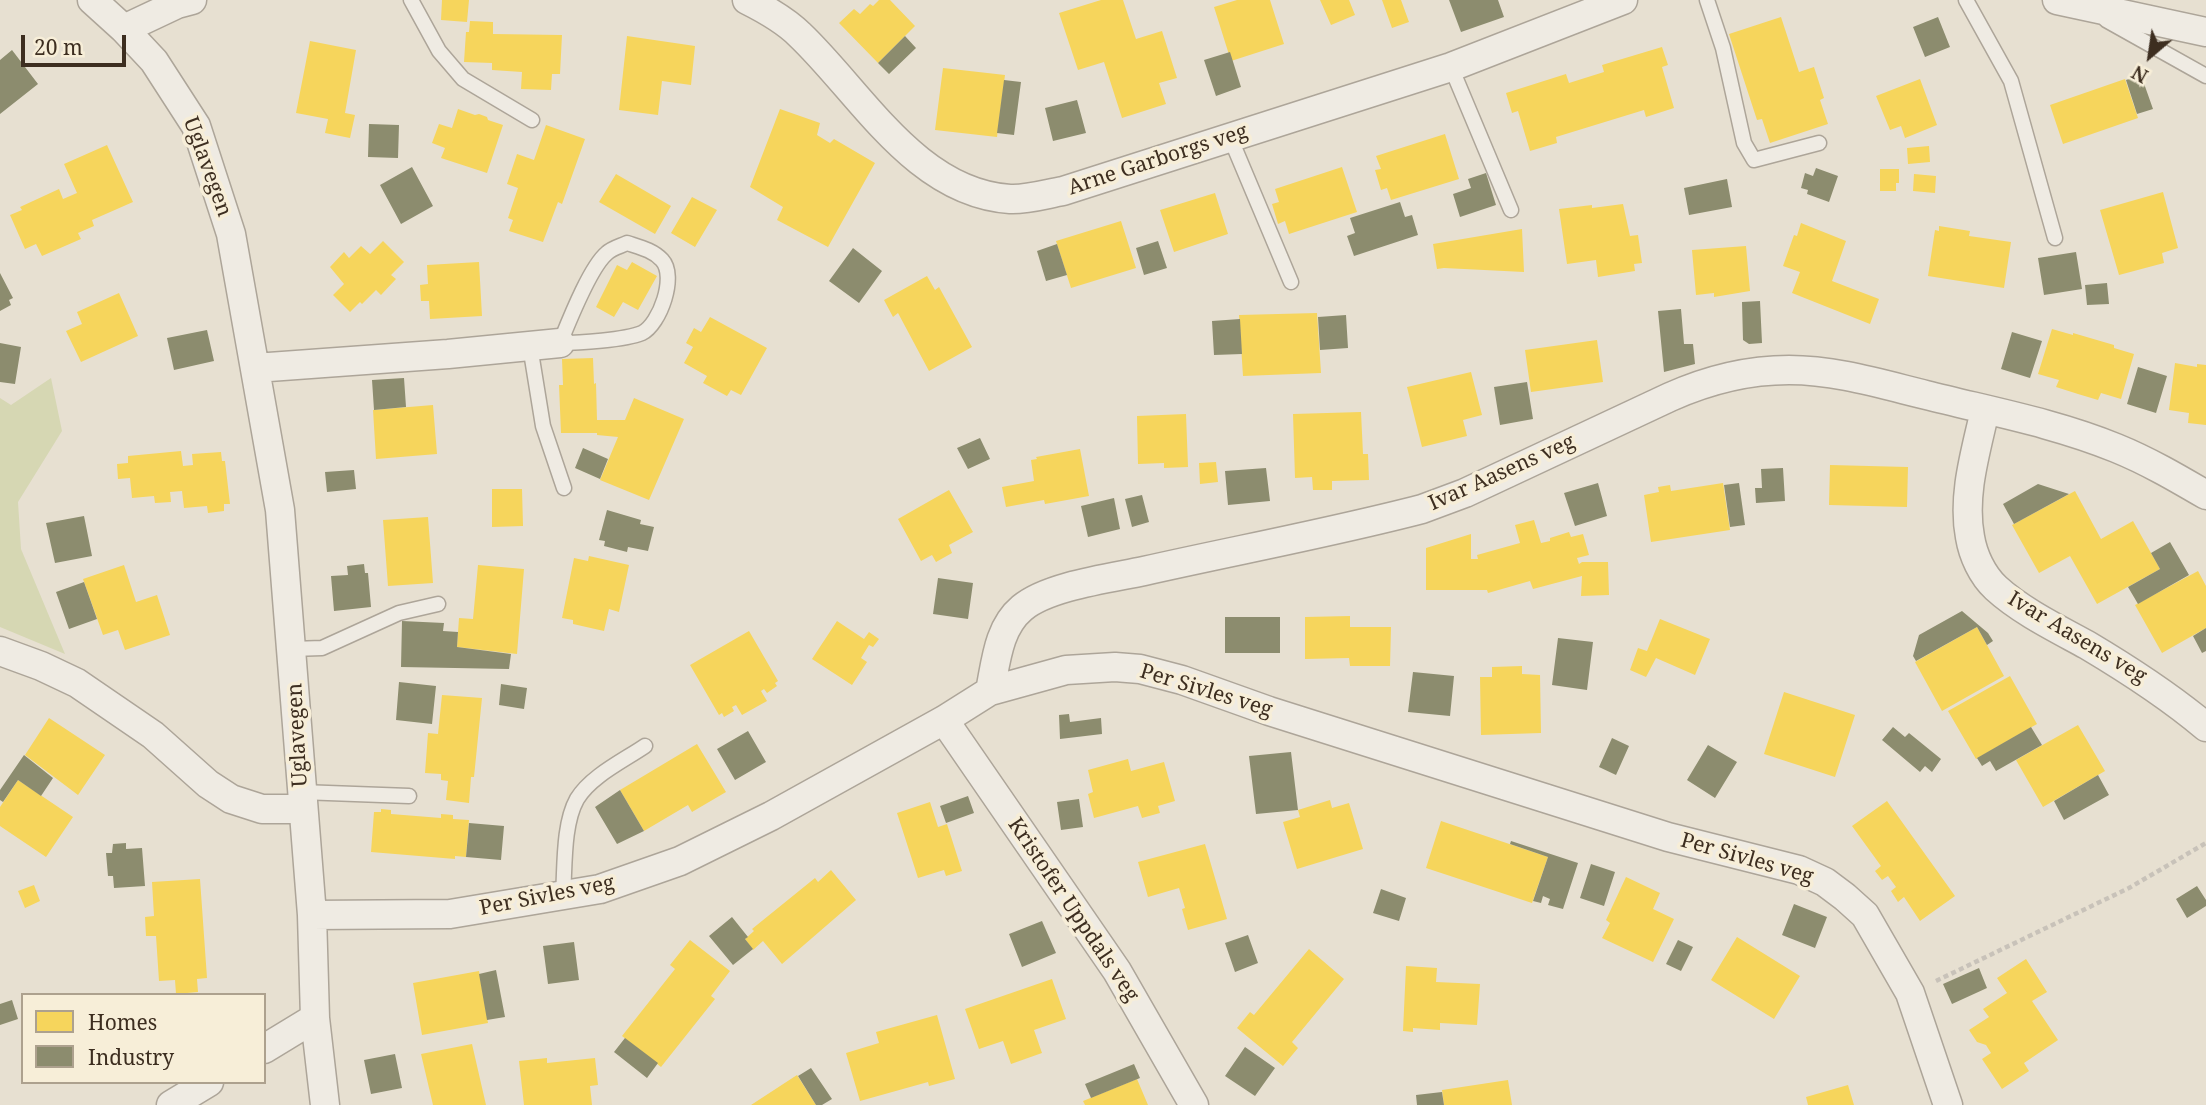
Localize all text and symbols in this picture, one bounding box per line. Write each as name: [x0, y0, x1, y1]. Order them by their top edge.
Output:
scale bar: [24, 21, 130, 65]
north arrow: [2115, 21, 2185, 91]
text: 20 m: [34, 33, 83, 61]
text: N: [2127, 59, 2153, 89]
street label: Uglavegen: [177, 114, 237, 220]
street label: Arne Garborgs veg: [1065, 119, 1251, 201]
street label: Ivar Aasens veg: [1425, 429, 1579, 517]
street label: Ivar Aasens veg: [2003, 587, 2151, 689]
street label: Per Sivles veg: [1137, 659, 1275, 723]
street label: Uglavegen: [283, 682, 313, 788]
street label: Kristofer Uppdals veg: [1002, 813, 1144, 1007]
street label: Per Sivles veg: [1678, 828, 1816, 890]
street label: Per Sivles veg: [477, 871, 617, 921]
legend: [21, 993, 266, 1084]
text: Homes: [88, 1008, 157, 1036]
text: Industry: [88, 1043, 174, 1071]

